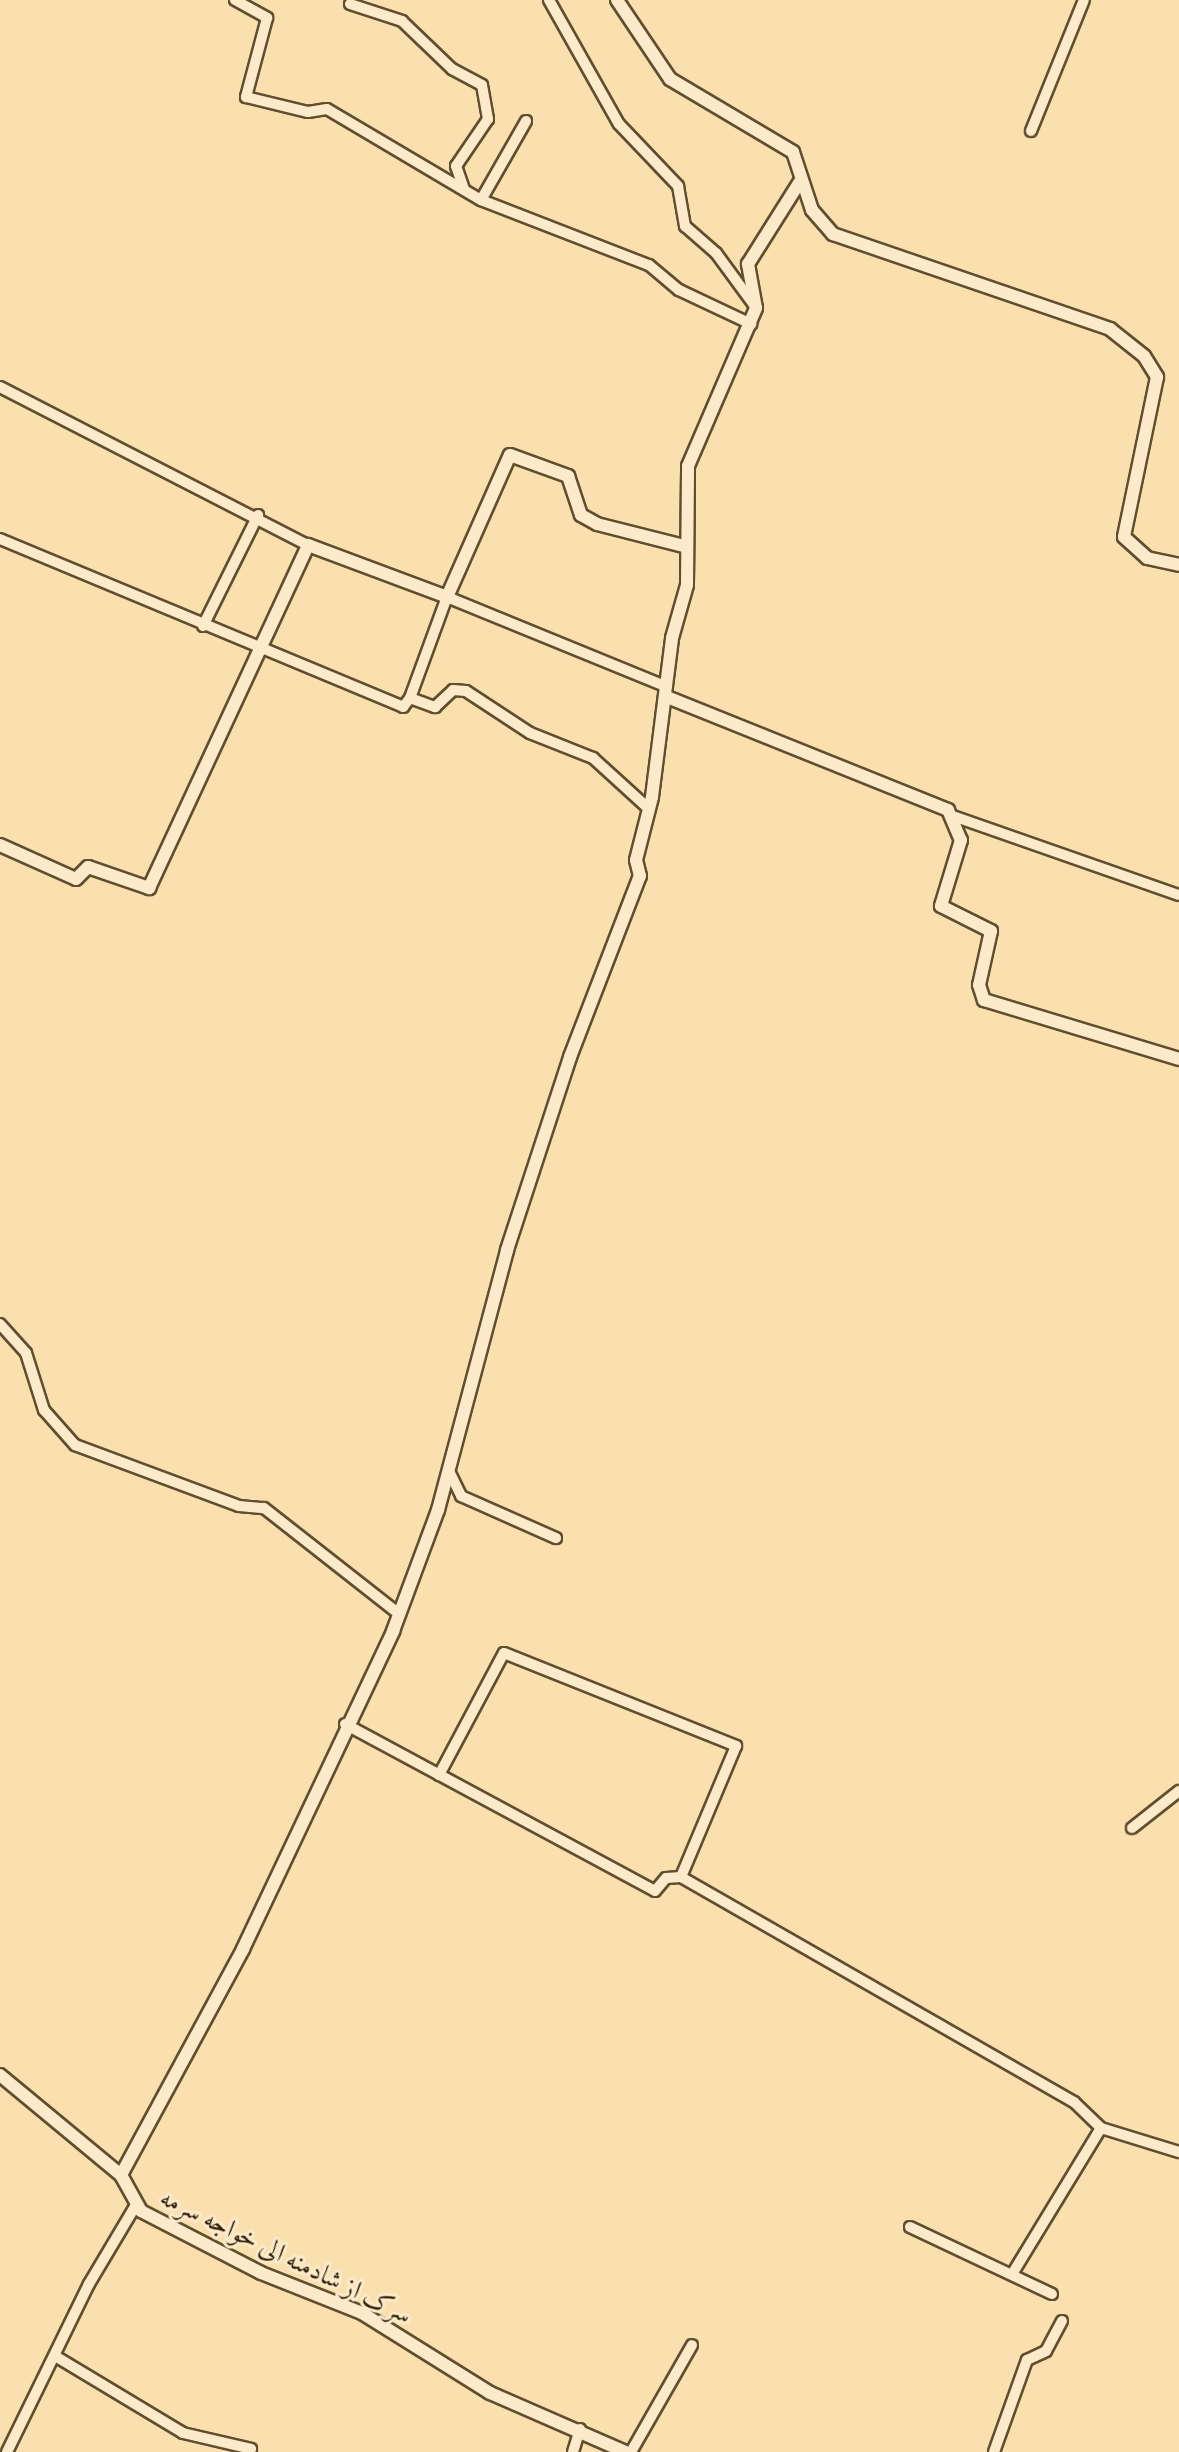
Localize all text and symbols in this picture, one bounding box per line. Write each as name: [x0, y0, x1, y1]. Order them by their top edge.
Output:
street label: سرک از شادمنه الی خواجه سرمه: [155, 2181, 417, 2331]

